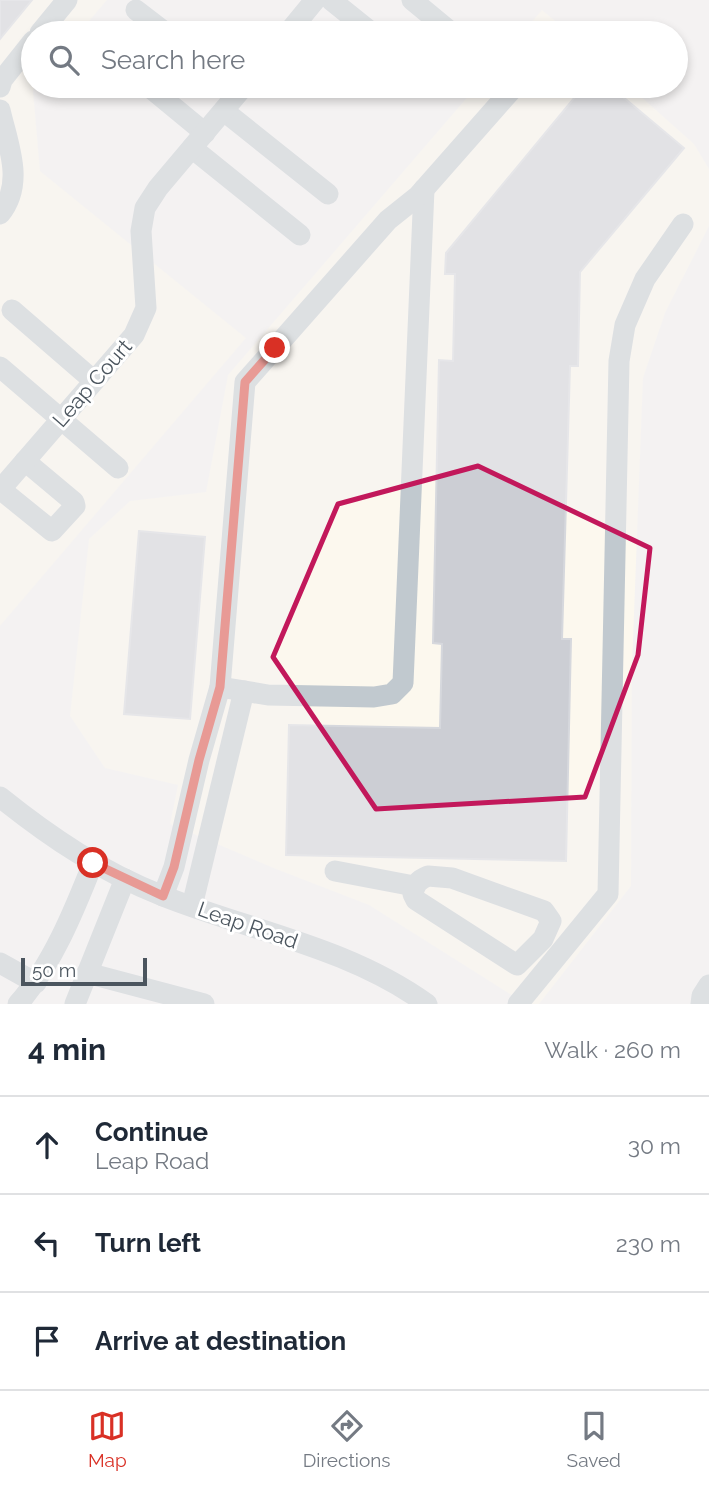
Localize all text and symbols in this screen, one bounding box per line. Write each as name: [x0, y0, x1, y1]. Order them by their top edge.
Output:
search box: [21, 21, 688, 98]
icon: search: [45, 41, 83, 79]
text: Search here: [101, 45, 245, 75]
route end: [259, 332, 290, 363]
street label: Leap Court: [47, 334, 137, 432]
route start: [77, 847, 108, 878]
street label: Leap Road: [195, 896, 301, 954]
scale bar: [21, 955, 147, 987]
text: 50 m: [32, 959, 76, 981]
text: 4 min: [28, 1032, 106, 1067]
text: Walk · 260 m: [544, 1036, 681, 1063]
text: Continue: [95, 1117, 208, 1147]
icon: ahead: [28, 1126, 66, 1164]
text: 30 m: [628, 1132, 681, 1159]
text: Leap Road: [95, 1147, 209, 1174]
icon: left: [28, 1224, 66, 1262]
text: Turn left: [95, 1228, 201, 1258]
text: 230 m: [616, 1230, 681, 1257]
icon: arrive: [28, 1322, 66, 1360]
text: Arrive at destination: [95, 1326, 346, 1356]
tab: Map: [88, 1407, 127, 1471]
tab: Directions: [303, 1407, 391, 1471]
tab: Saved: [567, 1407, 621, 1471]

